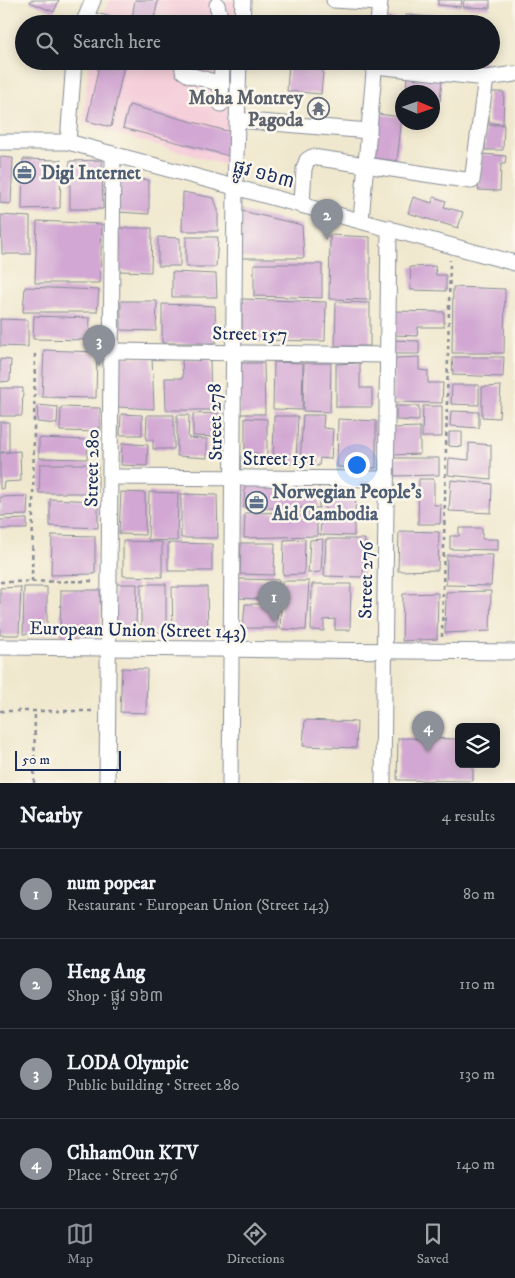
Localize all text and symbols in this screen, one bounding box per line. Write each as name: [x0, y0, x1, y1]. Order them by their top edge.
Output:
search box: [15, 15, 500, 70]
icon: search: [33, 29, 61, 57]
text: Search here: [73, 31, 161, 54]
north arrow: [395, 85, 440, 130]
place label: Moha Montrey Pagoda: [188, 87, 304, 132]
temple icon: Moha Montrey Pagoda: [307, 96, 331, 120]
street label: ផ្លូវ ១៦៣: [229, 155, 297, 198]
office icon: Digi Internet: [13, 160, 37, 184]
place label: Digi Internet: [41, 162, 142, 185]
pin: 2: [311, 199, 343, 240]
street label: Street 157: [212, 322, 288, 347]
pin: 3: [83, 325, 115, 366]
street label: Street 278: [203, 383, 228, 461]
street label: Street 280: [80, 429, 105, 507]
street label: Street 151: [243, 448, 315, 471]
your location: [344, 452, 370, 478]
place label: Norwegian People's Aid Cambodia: [271, 481, 422, 526]
office icon: Norwegian People's Aid Cambodia: [244, 490, 268, 514]
street label: Street 276: [354, 540, 379, 619]
pin: 1: [258, 581, 290, 622]
street label: European Union (Street 143): [29, 617, 247, 644]
pin: 4: [412, 711, 444, 752]
map controls: [455, 723, 500, 768]
button: layers: [455, 723, 500, 768]
scale bar: [15, 748, 121, 771]
text: 50 m: [22, 751, 50, 769]
text: Nearby: [20, 803, 82, 829]
text: 4 results: [442, 806, 495, 826]
text: num popear: [67, 872, 156, 895]
text: 1: [33, 884, 39, 904]
text: 80 m: [463, 884, 495, 904]
text: Restaurant · European Union (Street 143): [67, 895, 329, 915]
text: Heng Ang: [67, 961, 145, 984]
text: 2: [32, 974, 40, 994]
text: 110 m: [459, 974, 495, 994]
text: Shop · ផ្លូវ ១៦៣: [67, 986, 163, 1006]
text: LODA Olympic: [67, 1052, 189, 1075]
text: 3: [33, 1064, 39, 1084]
text: 130 m: [459, 1064, 495, 1084]
text: Public building · Street 280: [67, 1075, 240, 1095]
text: ChhamOun KTV: [67, 1142, 198, 1165]
text: 4: [31, 1154, 41, 1174]
text: 140 m: [456, 1154, 495, 1174]
text: Place · Street 276: [67, 1165, 178, 1185]
tab: Map: [66, 1220, 94, 1268]
tab: Directions: [226, 1220, 284, 1268]
tab: Saved: [417, 1220, 449, 1268]

